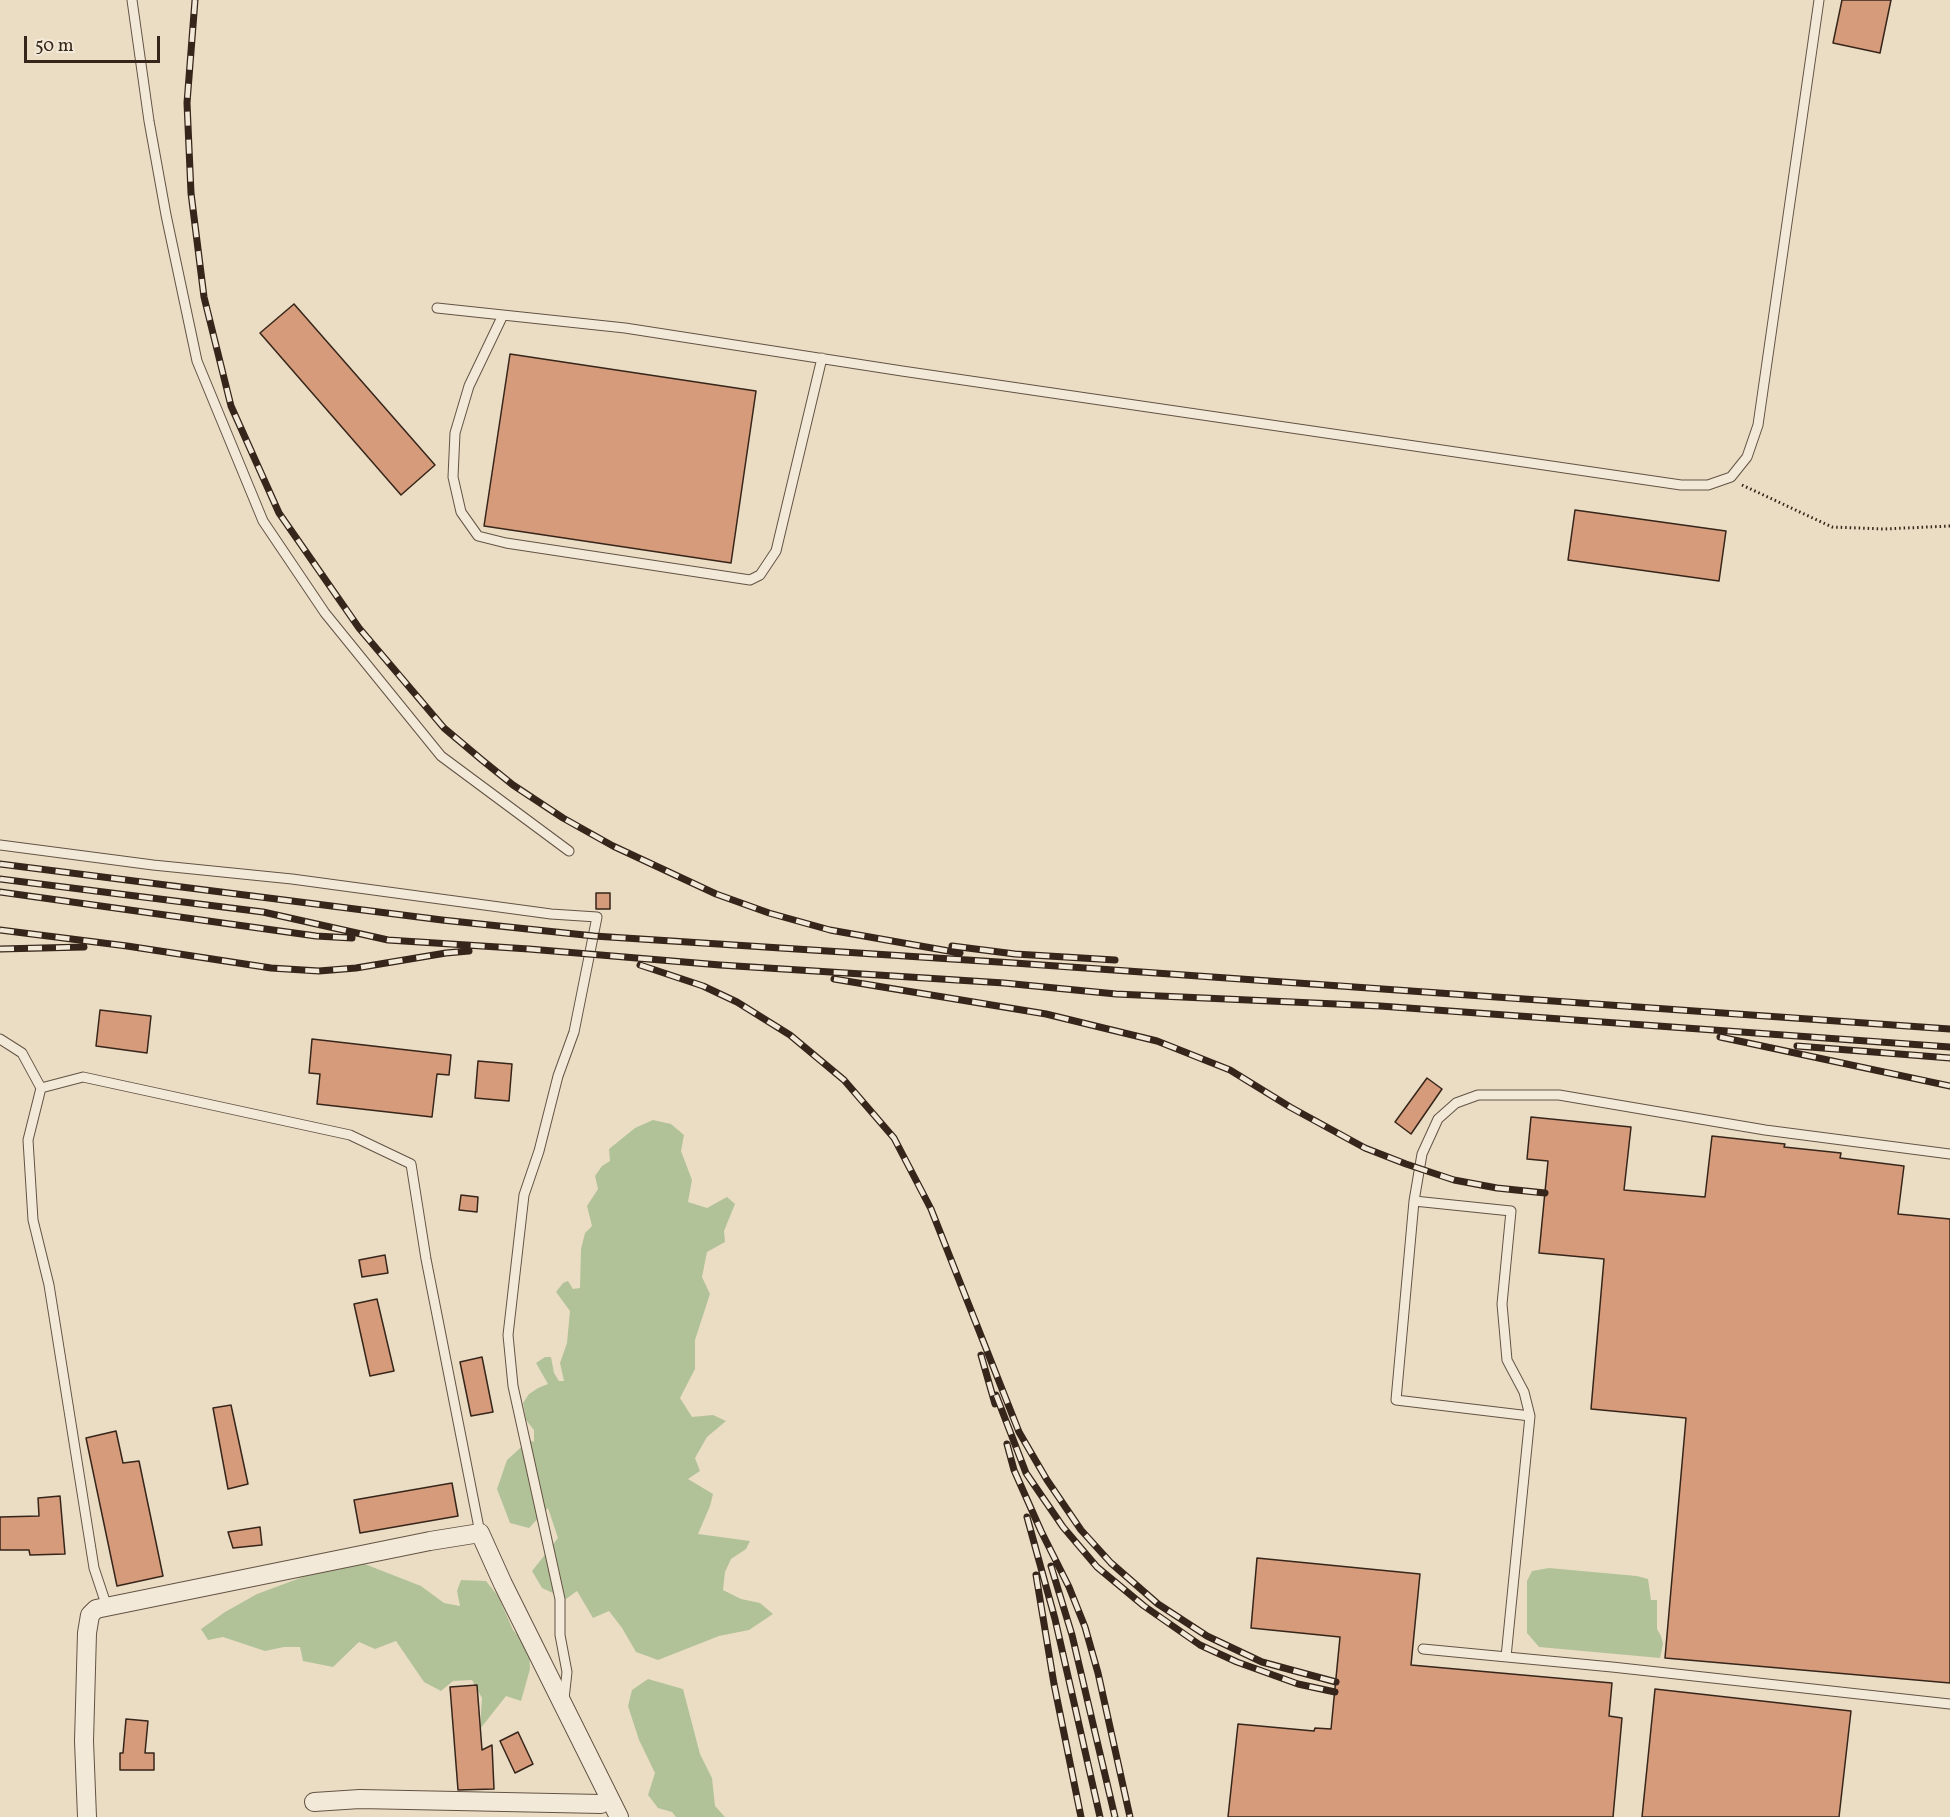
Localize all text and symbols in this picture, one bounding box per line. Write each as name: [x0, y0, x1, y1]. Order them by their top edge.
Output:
scale bar: [27, 24, 164, 62]
text: 50 m: [35, 34, 74, 59]

